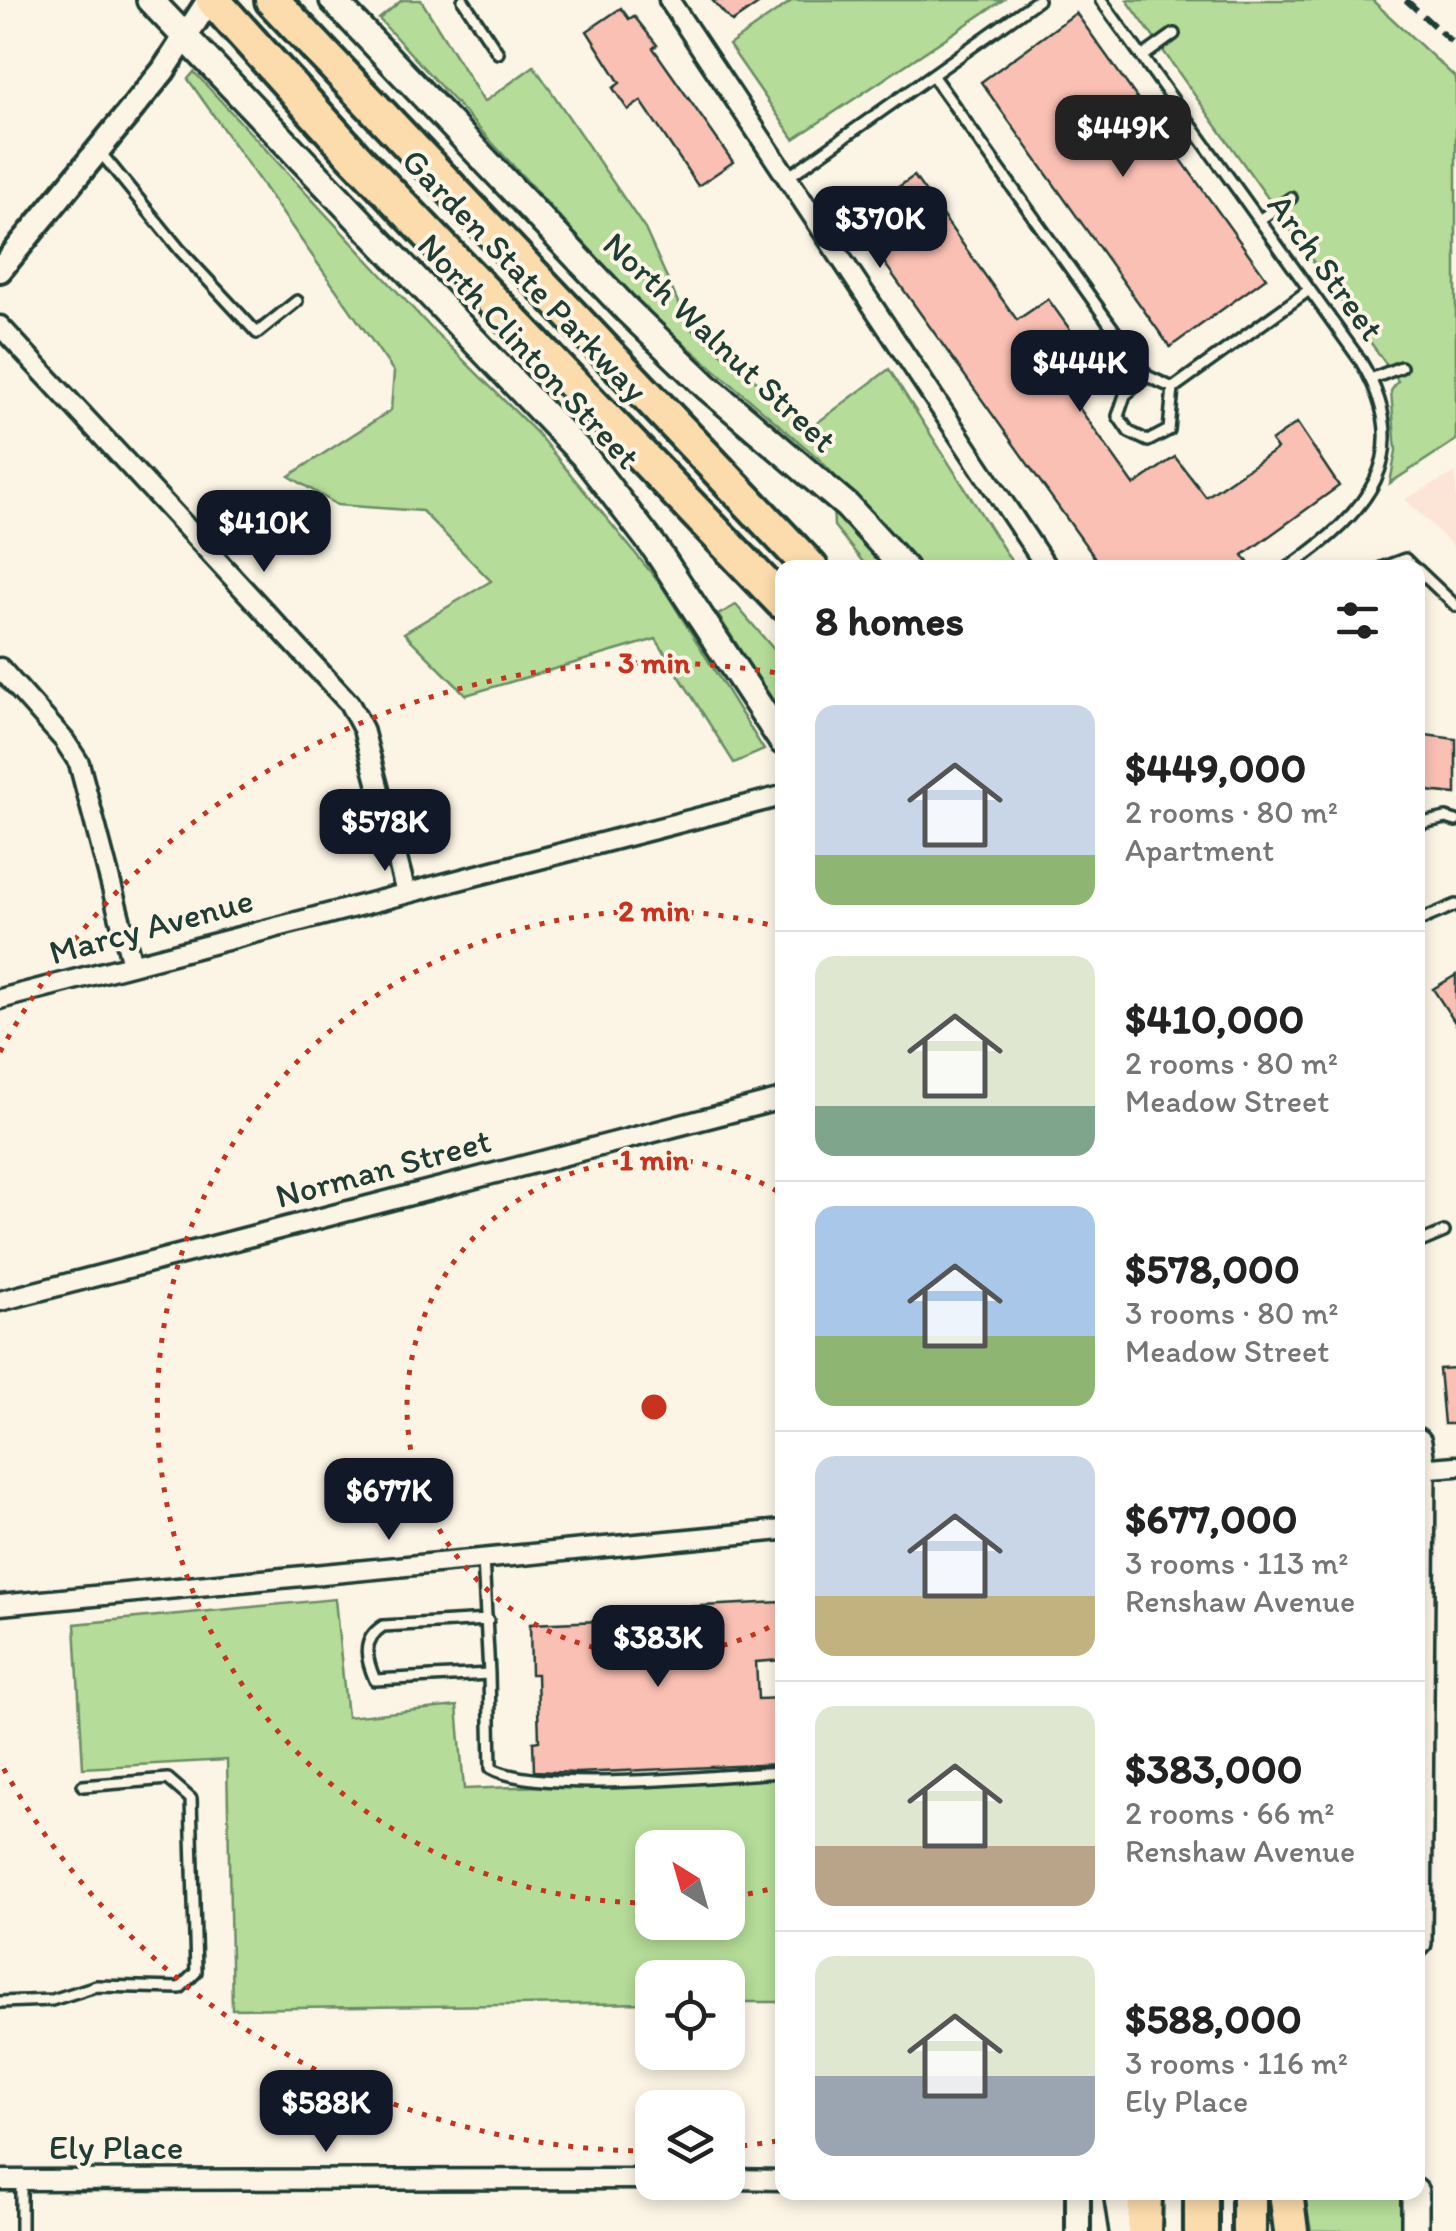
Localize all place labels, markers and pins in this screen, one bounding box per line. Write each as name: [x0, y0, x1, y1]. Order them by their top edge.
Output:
pin: $449K: [1053, 95, 1193, 180]
pin: $370K: [810, 186, 950, 271]
pin: $444K: [1010, 330, 1150, 415]
pin: $410K: [194, 490, 334, 575]
pin: $578K: [315, 789, 455, 874]
centre of rings: [636, 1389, 672, 1425]
pin: $677K: [319, 1458, 459, 1543]
pin: $383K: [588, 1605, 728, 1690]
pin: $588K: [256, 2070, 396, 2155]

